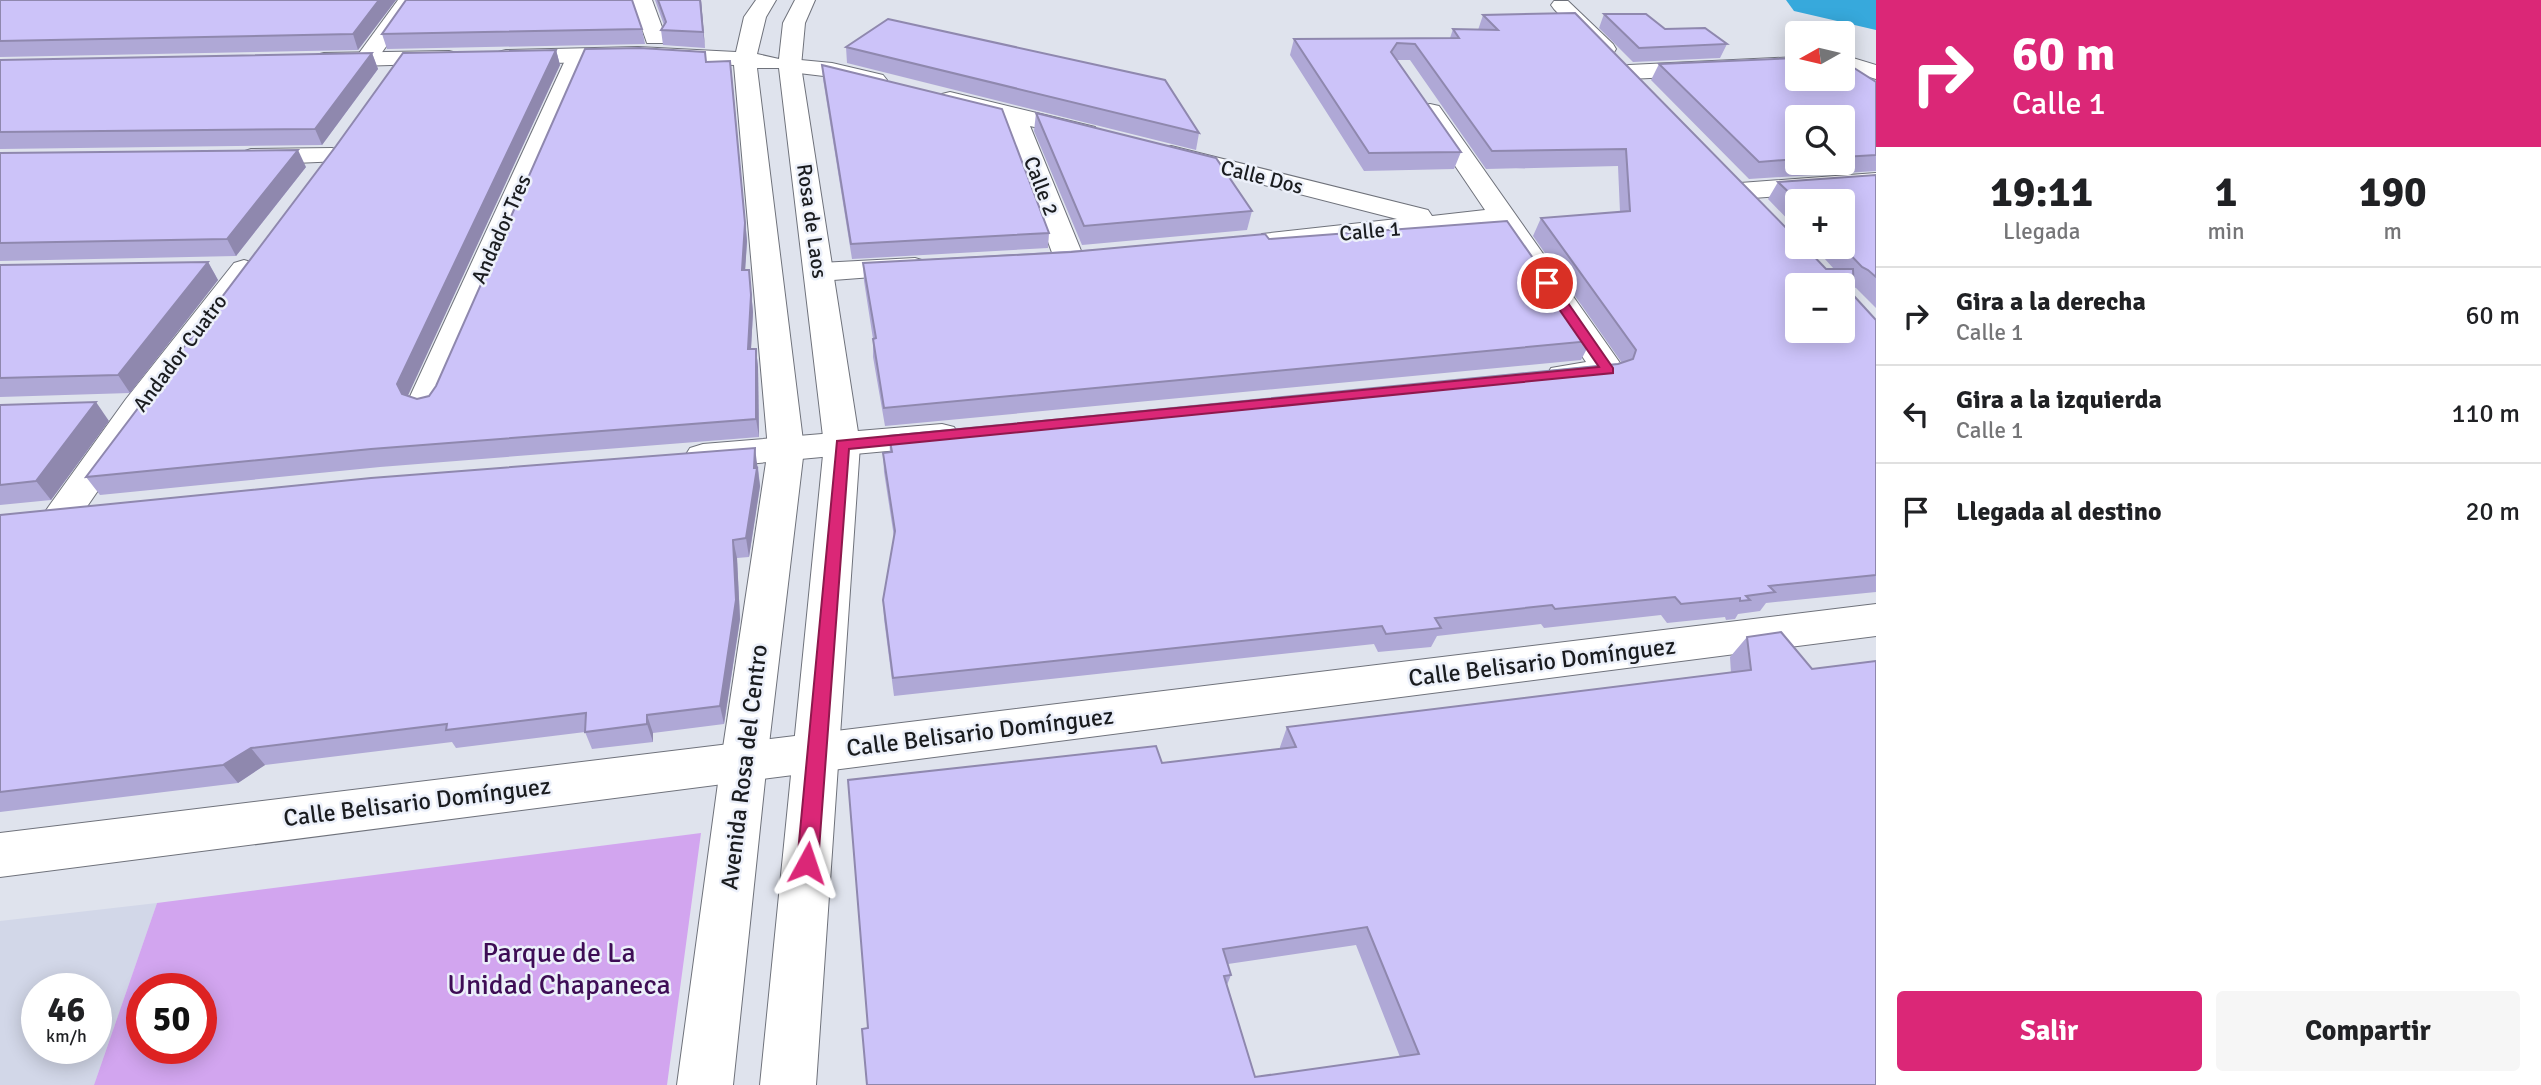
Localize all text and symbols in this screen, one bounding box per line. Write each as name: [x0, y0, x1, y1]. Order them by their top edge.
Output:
north arrow: [1785, 21, 1855, 91]
map controls: [1785, 21, 1855, 343]
text: 60 m: [2012, 24, 2115, 84]
icon: right: [1897, 28, 1988, 119]
text: Calle 1: [2012, 84, 2106, 123]
button: search: [1785, 105, 1855, 175]
street label: Calle 2: [1018, 153, 1064, 219]
street label: Calle Dos: [1218, 154, 1306, 200]
street label: Rosa de Laos: [791, 162, 833, 280]
text: 19:11: [1990, 167, 2093, 218]
text: 1: [2215, 167, 2237, 218]
text: 190: [2359, 167, 2427, 218]
street label: Andador Tres: [465, 170, 537, 288]
button: +: [1785, 189, 1855, 259]
street label: Calle 1: [1338, 215, 1402, 247]
text: Llegada: [2003, 217, 2080, 246]
text: min: [2207, 217, 2245, 246]
text: m: [2384, 217, 2402, 246]
pin: [1517, 253, 1577, 313]
icon: arrive: [1528, 264, 1566, 302]
button: −: [1785, 273, 1855, 343]
text: Gira a la derecha: [1956, 286, 2146, 318]
street label: Andador Cuatro: [127, 289, 233, 417]
icon: right: [1897, 297, 1935, 335]
text: 60 m: [2465, 300, 2520, 332]
text: Calle 1: [1956, 318, 2023, 347]
text: Gira a la izquierda: [1956, 384, 2162, 416]
icon: left: [1897, 395, 1935, 433]
text: 110 m: [2451, 398, 2520, 430]
text: Calle 1: [1956, 416, 2023, 445]
icon: arrive: [1897, 493, 1935, 531]
text: Llegada al destino: [1956, 496, 2162, 528]
text: 20 m: [2465, 496, 2520, 528]
street label: Calle Belisario Domínguez: [1407, 631, 1677, 693]
street label: Avenida Rosa del Centro: [714, 643, 774, 891]
street label: Calle Belisario Domínguez: [845, 701, 1115, 763]
street label: Calle Belisario Domínguez: [282, 771, 552, 833]
position arrow: [770, 826, 844, 900]
park label: Parque de La Unidad Chapaneca: [447, 936, 671, 1002]
speed limit sign: 50: [126, 973, 217, 1064]
text: 46: [48, 988, 85, 1031]
button: Salir: [1897, 991, 2202, 1071]
button: Compartir: [2216, 991, 2520, 1071]
text: km/h: [46, 1025, 87, 1047]

